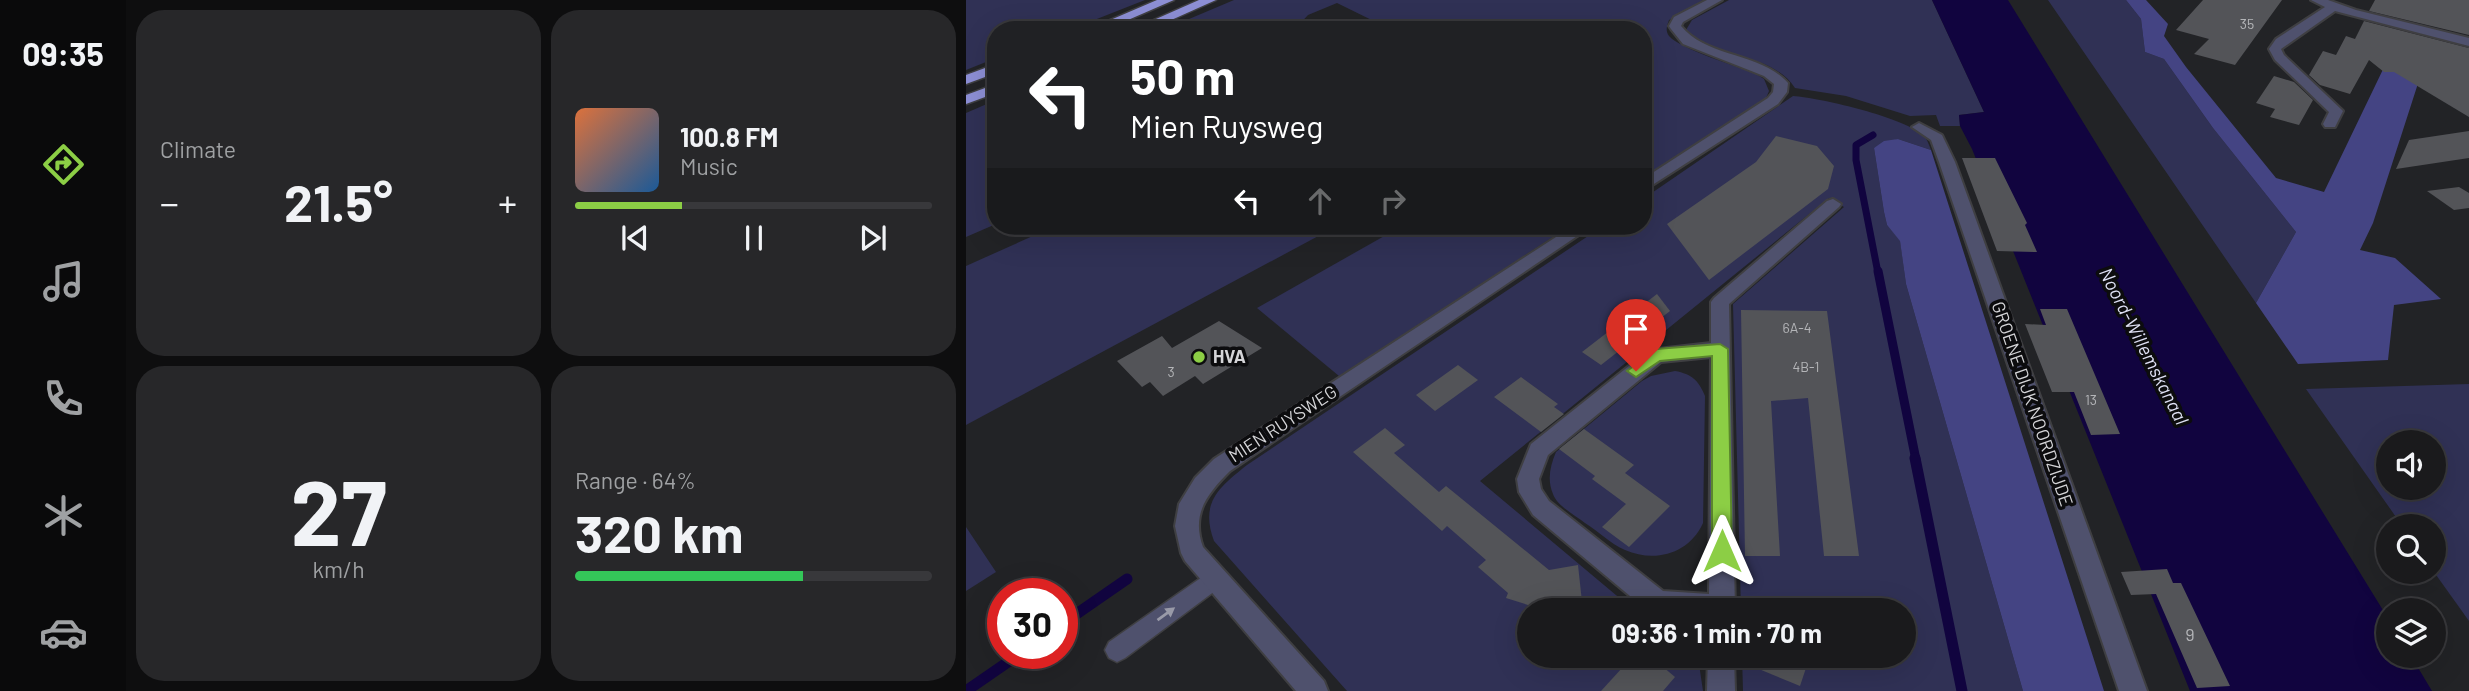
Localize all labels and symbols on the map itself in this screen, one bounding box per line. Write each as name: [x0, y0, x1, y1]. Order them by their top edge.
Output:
house number: 35: [2240, 15, 2254, 32]
water label: Noord-Willemskanaal: [2095, 263, 2194, 429]
street label: GROENE DIJK NOORDZIJDE: [1988, 298, 2078, 509]
pin: [1606, 299, 1666, 371]
house number: 6A-4: [1783, 319, 1811, 336]
place label: HVA: [1213, 345, 1246, 367]
marker: HVA: [1191, 349, 1207, 365]
house number: 4B-1: [1793, 358, 1819, 375]
house number: 3: [1167, 363, 1175, 380]
street label: MIEN RUYSWEG: [1224, 380, 1341, 466]
house number: 13: [2085, 391, 2097, 408]
position arrow: [1685, 514, 1759, 588]
speed limit sign: 30: [987, 578, 1078, 669]
one-way arrow: [1157, 608, 1175, 622]
house number: 9: [2185, 623, 2195, 645]

